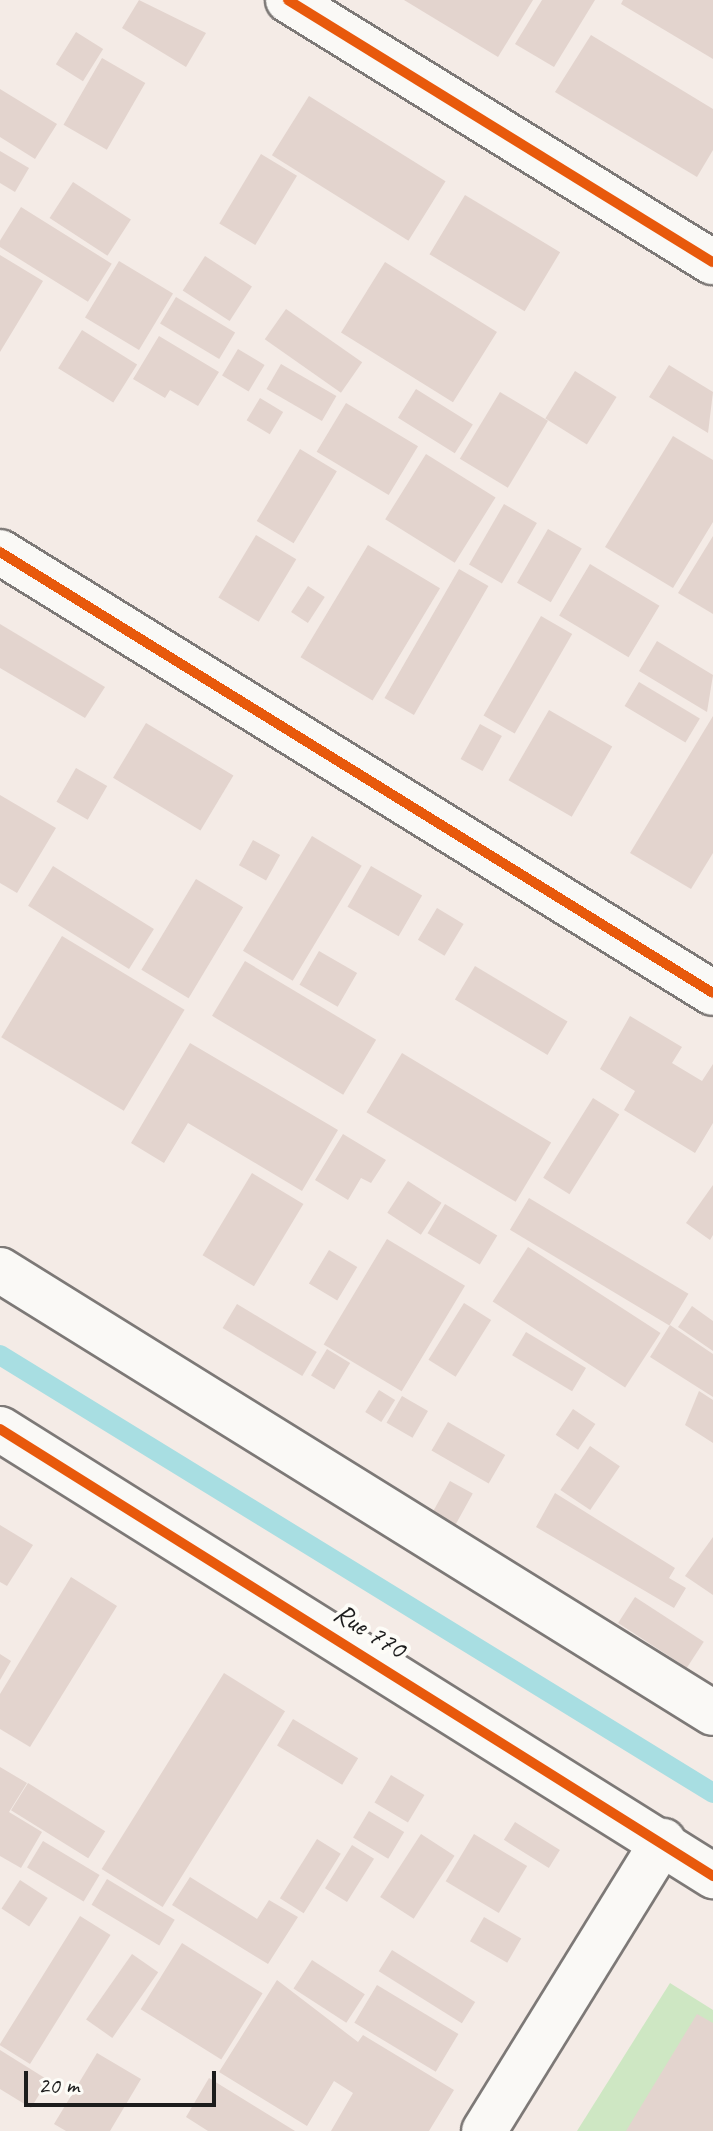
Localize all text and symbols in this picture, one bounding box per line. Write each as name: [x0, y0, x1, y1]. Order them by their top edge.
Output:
street label: Rue 770: [328, 1596, 412, 1666]
scale bar: [28, 2055, 220, 2105]
text: 20 m: [38, 2070, 79, 2100]

